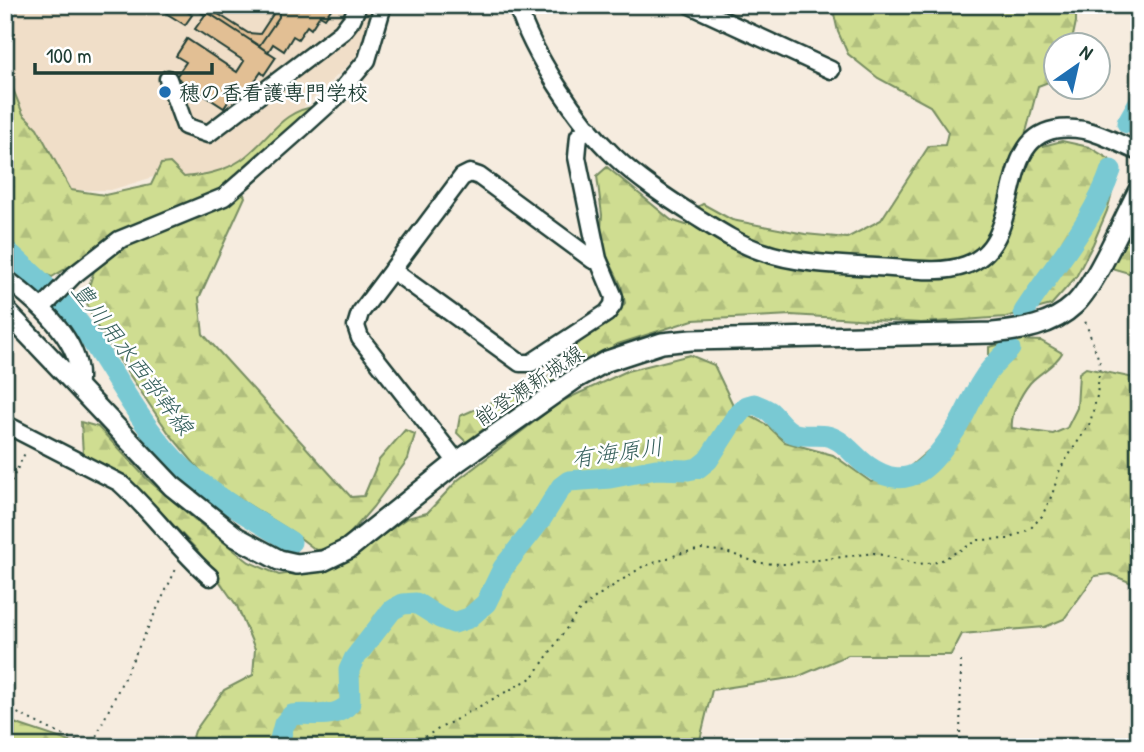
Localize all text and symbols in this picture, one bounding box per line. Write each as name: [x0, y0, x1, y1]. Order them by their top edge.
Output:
scale bar: [35, 32, 212, 76]
north arrow: [1042, 32, 1112, 102]
text: N: [1075, 38, 1098, 66]
text: 100 m: [46, 41, 92, 70]
place label: 穂の香看護専門学校: [179, 78, 368, 107]
marker: 穂の香看護専門学校: [157, 84, 173, 100]
water label: 豊川用水西部幹線: [65, 275, 201, 442]
street label: 能登瀬新城線: [469, 338, 589, 432]
water label: 有海原川: [569, 430, 665, 474]

